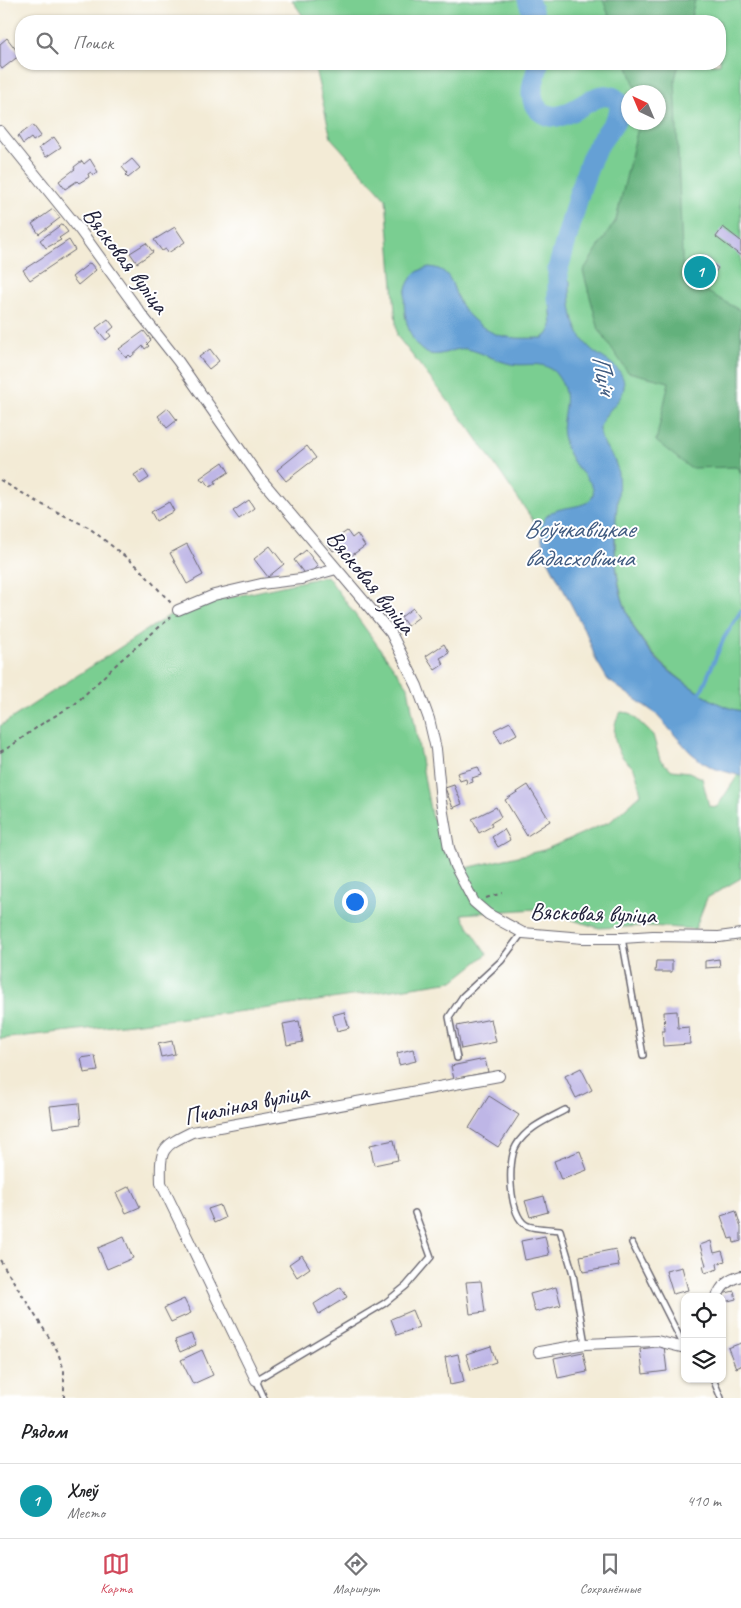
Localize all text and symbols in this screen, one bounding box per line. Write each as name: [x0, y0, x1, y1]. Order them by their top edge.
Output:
search box: [15, 15, 726, 70]
icon: search: [33, 29, 61, 57]
text: Поиск: [73, 31, 113, 55]
north arrow: [621, 85, 666, 130]
street label: Вясковая вуліца: [76, 201, 177, 321]
pin: 1: [684, 253, 716, 291]
water label: Пціч: [584, 352, 625, 401]
water label: Воўчкавіцкае вадасховішча: [524, 513, 638, 574]
street label: Вясковая вуліца: [320, 524, 423, 642]
your location: [342, 889, 368, 915]
street label: Вясковая вуліца: [530, 896, 658, 930]
street label: Пчаліная вуліца: [181, 1076, 313, 1132]
map controls: [681, 1293, 726, 1383]
button: locate: [681, 1293, 726, 1338]
button: layers: [681, 1338, 726, 1383]
text: Рядом: [20, 1418, 67, 1444]
text: Хлеў: [67, 1479, 97, 1503]
text: 1: [32, 1491, 40, 1511]
text: 410 m: [687, 1491, 721, 1511]
text: Место: [67, 1503, 105, 1523]
tab: Карта: [100, 1550, 132, 1597]
tab: Маршрут: [333, 1550, 379, 1597]
tab: Сохранённые: [580, 1550, 641, 1597]

